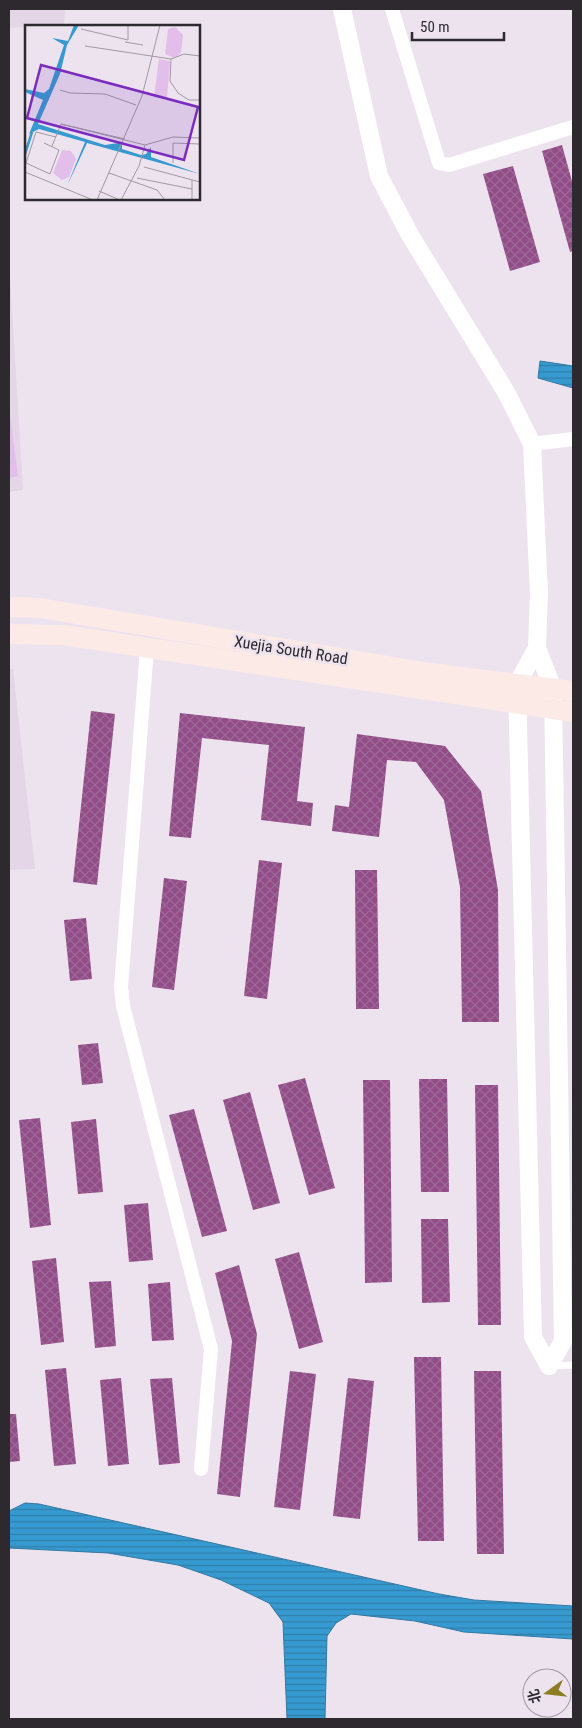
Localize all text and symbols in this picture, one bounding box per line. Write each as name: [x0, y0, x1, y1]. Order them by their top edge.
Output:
scale bar: [412, 10, 504, 42]
text: 50 m: [420, 18, 450, 36]
inset map: [25, 25, 200, 200]
street label: Xuejia South Road: [233, 632, 349, 668]
north arrow: [522, 1668, 572, 1718]
text: 北: [525, 1688, 544, 1705]

